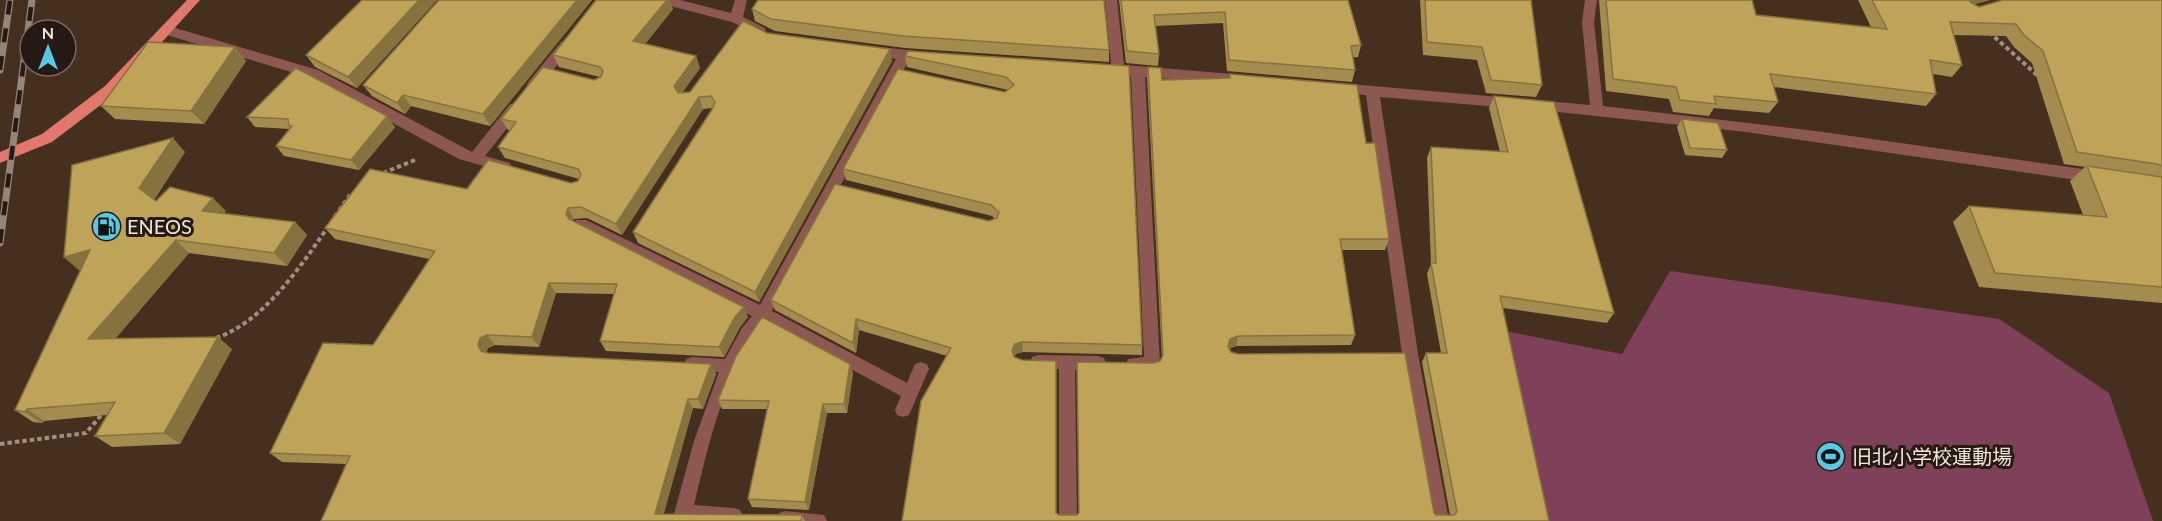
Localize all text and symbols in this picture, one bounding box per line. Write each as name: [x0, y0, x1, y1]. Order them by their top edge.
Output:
north arrow: [18, 18, 78, 78]
text: N: [42, 23, 54, 42]
fuel station icon: ENEOS: [90, 211, 122, 243]
place label: ENEOS: [127, 214, 192, 238]
sports icon: 旧北小学校運動場: [1815, 441, 1847, 473]
place label: 旧北小学校運動場: [1852, 444, 2012, 468]

